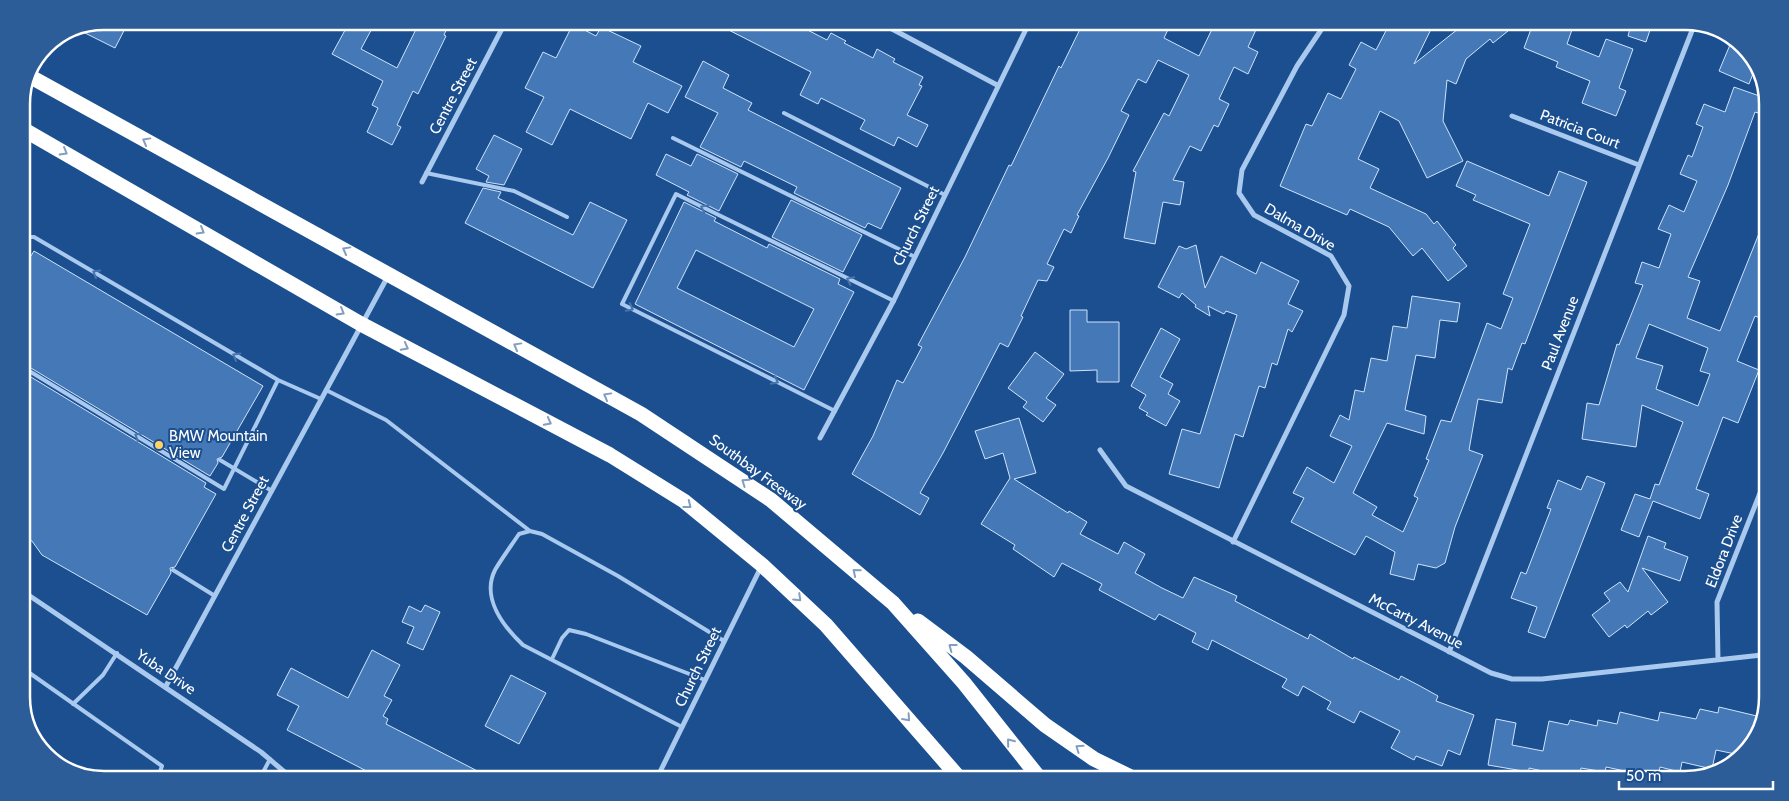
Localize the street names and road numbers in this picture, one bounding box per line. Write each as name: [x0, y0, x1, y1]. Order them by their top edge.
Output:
street label: Centre Street: [425, 55, 481, 137]
street label: Patricia Court: [1538, 106, 1622, 152]
street label: Church Street: [889, 183, 943, 269]
street label: Dalma Drive: [1261, 199, 1339, 255]
street label: Paul Avenue: [1538, 293, 1582, 373]
street label: Southbay Freeway: [706, 430, 811, 514]
street label: Centre Street: [217, 473, 273, 555]
street label: Eldora Drive: [1702, 511, 1746, 590]
street label: McCarty Avenue: [1366, 590, 1466, 653]
street label: Church Street: [671, 624, 725, 710]
street label: Yuba Drive: [132, 645, 199, 699]

